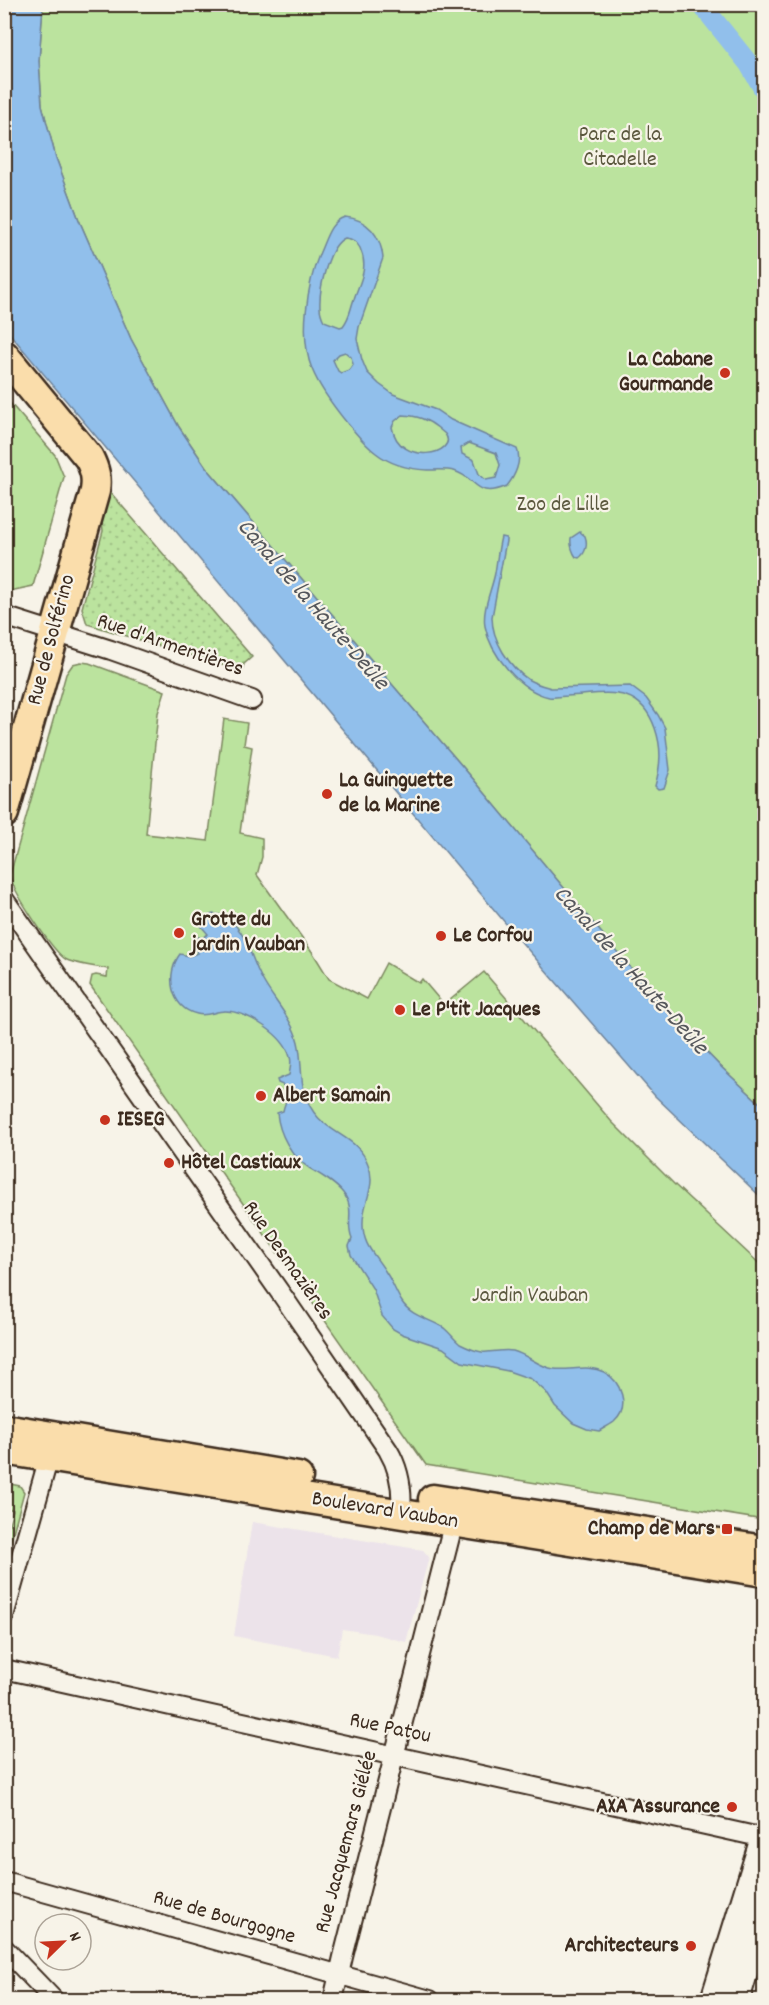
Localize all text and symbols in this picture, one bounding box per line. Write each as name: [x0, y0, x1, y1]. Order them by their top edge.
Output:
park label: Parc de la Citadelle: [579, 120, 662, 176]
place label: La Cabane Gourmande: [619, 345, 713, 401]
marker: La Cabane Gourmande: [718, 366, 732, 380]
park label: Zoo de Lille: [517, 490, 609, 521]
water label: Canal de la Haute-Deûle: [228, 512, 397, 699]
street label: Rue de Solférino: [20, 571, 84, 709]
street label: Rue d'Armentières: [92, 606, 248, 686]
place label: La Guinguette de la Marine: [339, 766, 453, 822]
marker: La Guinguette de la Marine: [320, 787, 334, 801]
water label: Canal de la Haute-Deûle: [545, 879, 716, 1064]
place label: Grotte du jardin Vauban: [189, 905, 305, 961]
place label: Le Corfou: [453, 921, 533, 952]
marker: Grotte du jardin Vauban: [172, 926, 186, 940]
marker: Le Corfou: [434, 929, 448, 943]
place label: Le P'tit Jacques: [412, 995, 541, 1026]
marker: Le P'tit Jacques: [393, 1003, 407, 1017]
place label: Albert Samain: [273, 1081, 390, 1112]
marker: Albert Samain: [254, 1089, 268, 1103]
place label: IESEG: [117, 1105, 165, 1136]
marker: IESEG: [98, 1113, 112, 1127]
place label: Hôtel Castiaux: [181, 1148, 302, 1179]
marker: Hôtel Castiaux: [162, 1156, 176, 1170]
street label: Rue Desmazières: [234, 1195, 340, 1327]
park label: Jardin Vauban: [472, 1281, 588, 1312]
street label: Boulevard Vauban: [309, 1484, 461, 1538]
place label: Champ de Mars: [588, 1514, 715, 1545]
marker: Champ de Mars: [720, 1522, 734, 1536]
street label: Rue Patou: [346, 1705, 434, 1753]
street label: Rue Jacquemars Giélée: [308, 1747, 386, 1937]
place label: AXA Assurance: [596, 1792, 720, 1823]
marker: AXA Assurance: [725, 1800, 739, 1814]
street label: Rue de Bourgogne: [149, 1883, 299, 1953]
north arrow: [33, 1912, 93, 1972]
text: N: [62, 1929, 87, 1945]
place label: Architecteurs: [565, 1931, 679, 1962]
marker: Architecteurs: [684, 1939, 698, 1953]

